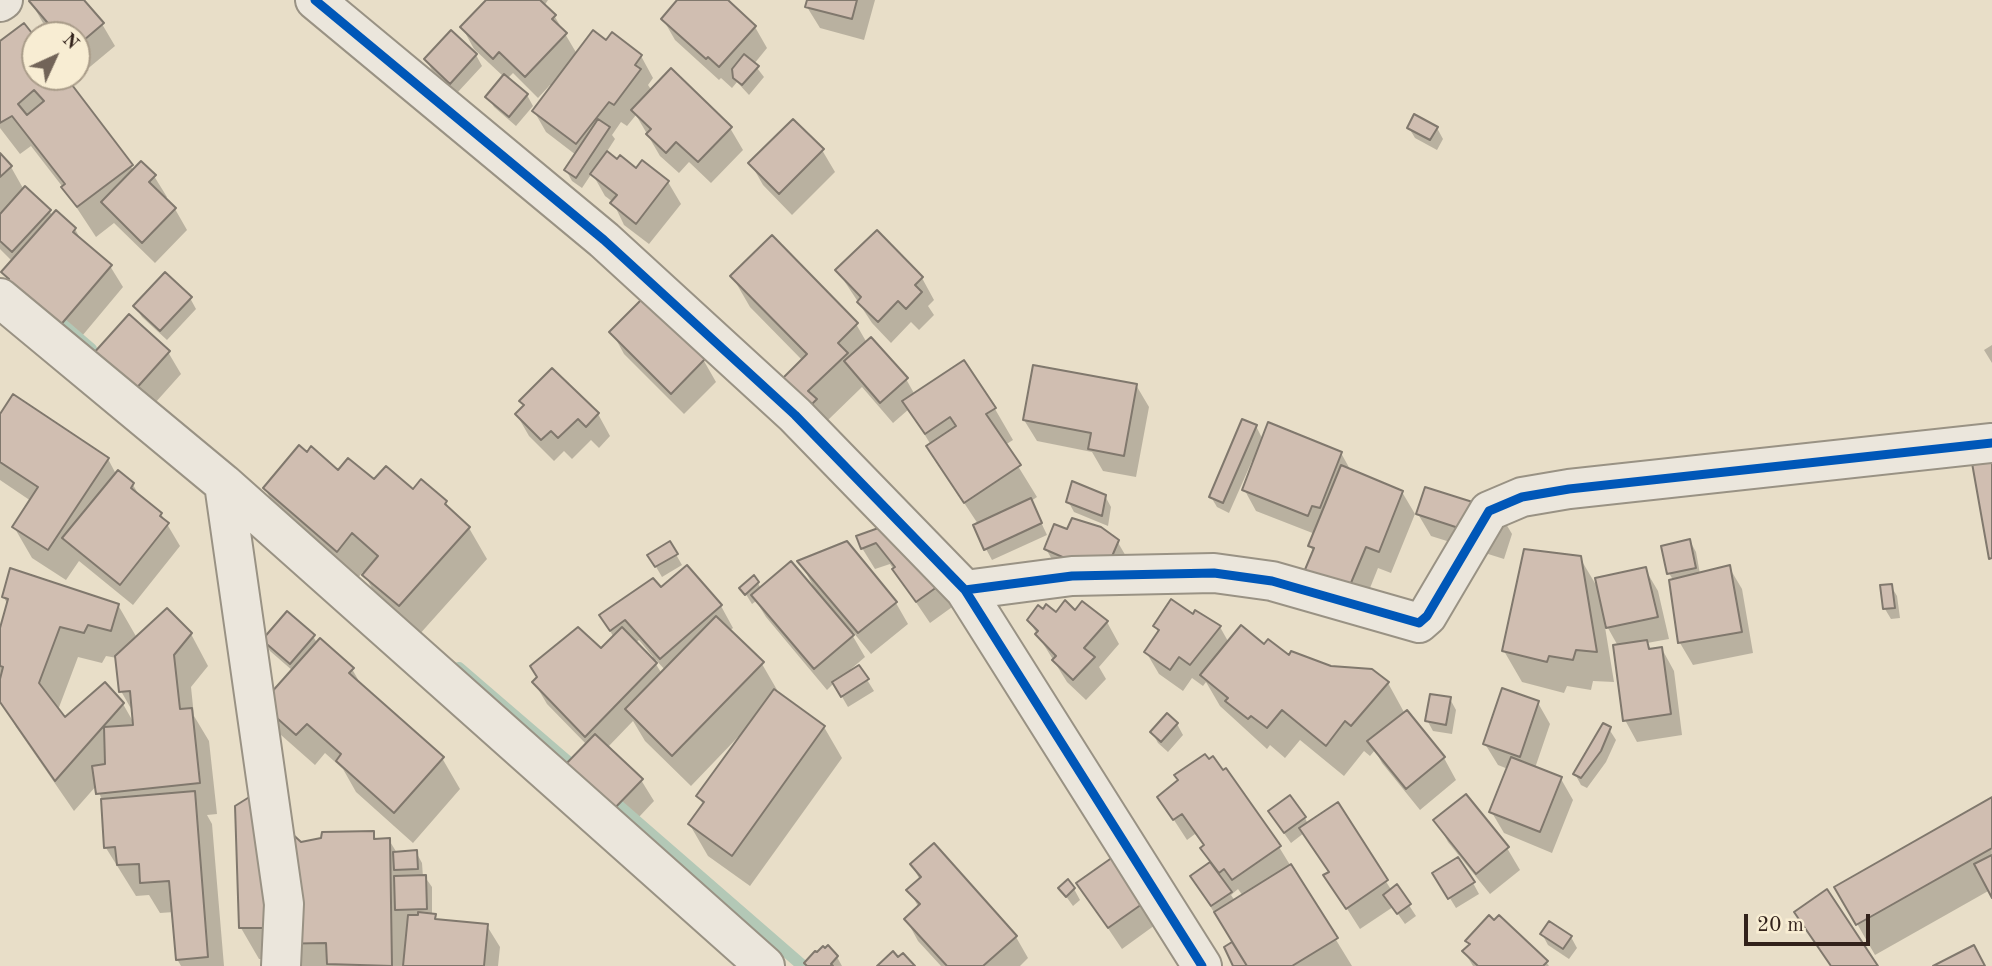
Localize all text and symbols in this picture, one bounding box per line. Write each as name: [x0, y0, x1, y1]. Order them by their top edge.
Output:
north arrow: [21, 21, 91, 91]
text: N: [58, 30, 82, 54]
scale bar: [1747, 900, 1873, 944]
text: 20 m: [1757, 915, 1804, 936]

